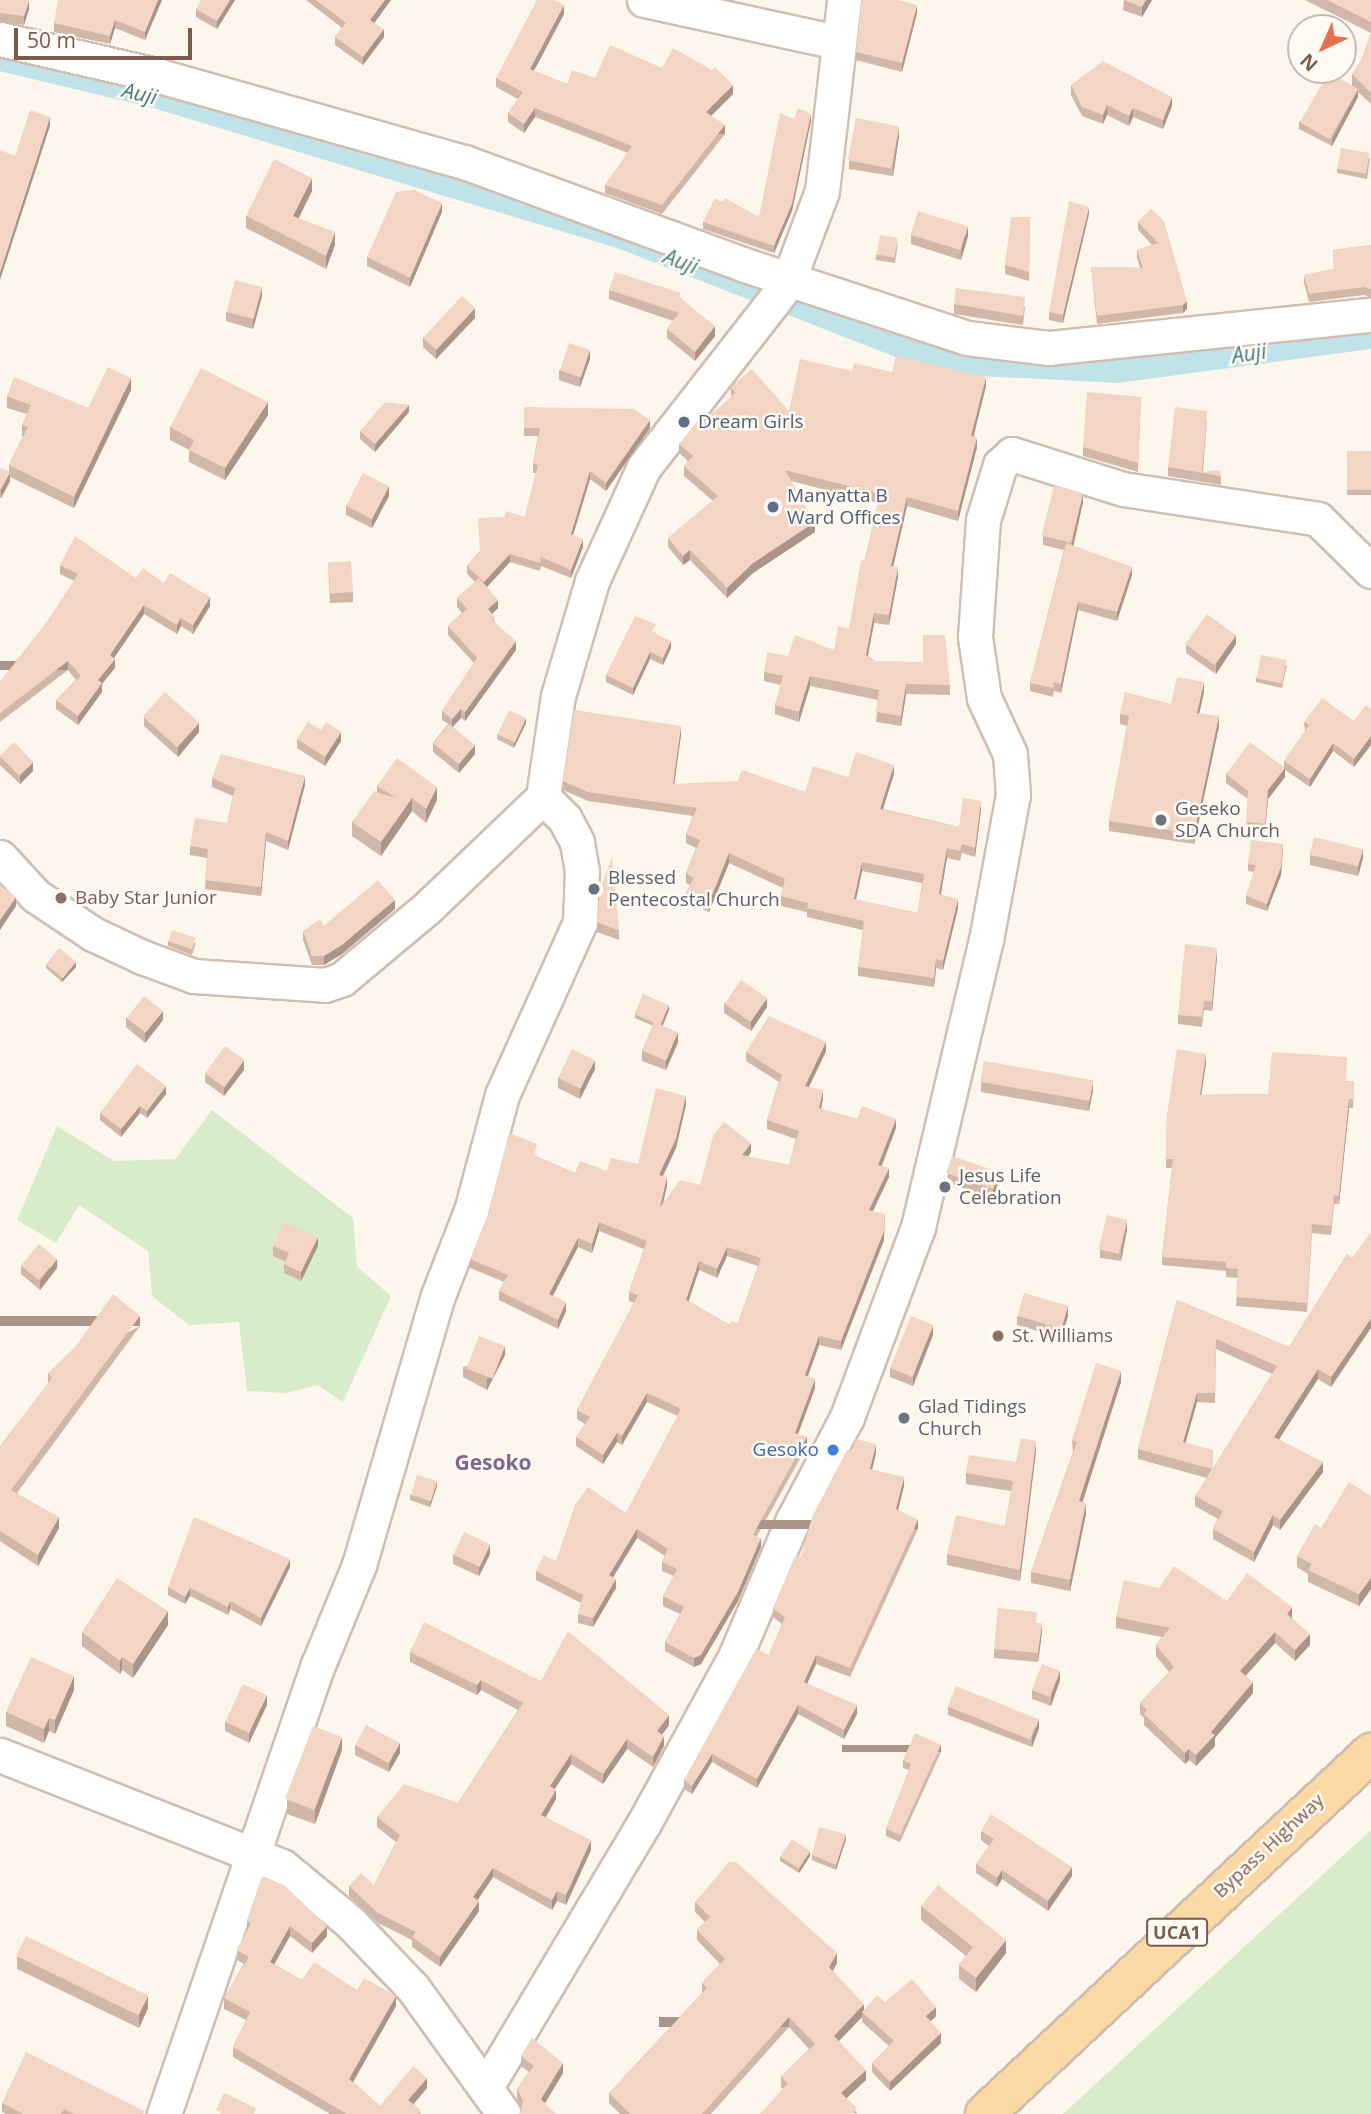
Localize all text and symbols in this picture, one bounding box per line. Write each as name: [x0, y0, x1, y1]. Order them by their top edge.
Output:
scale bar: [18, 14, 196, 58]
north arrow: [1287, 14, 1357, 84]
text: 50 m: [27, 26, 76, 54]
text: N: [1294, 48, 1323, 77]
water label: Auji: [120, 77, 160, 109]
water label: Auji: [660, 243, 702, 279]
water label: Auji: [1230, 338, 1268, 368]
place label: Dream Girls: [698, 411, 804, 433]
marker: Dream Girls: [676, 414, 692, 430]
place label: Manyatta B Ward Offices: [787, 485, 901, 529]
marker: Manyatta B Ward Offices: [765, 499, 781, 515]
place label: Geseko SDA Church: [1175, 798, 1280, 842]
marker: Geseko SDA Church: [1153, 812, 1169, 828]
place label: Blessed Pentecostal Church: [608, 867, 780, 911]
marker: Blessed Pentecostal Church: [586, 881, 602, 897]
place label: Baby Star Junior: [75, 887, 217, 909]
marker: Baby Star Junior: [53, 890, 69, 906]
place label: Jesus Life Celebration: [959, 1165, 1062, 1209]
marker: Jesus Life Celebration: [937, 1179, 953, 1195]
place label: St. Williams: [1012, 1325, 1113, 1347]
marker: St. Williams: [990, 1328, 1006, 1344]
place label: Glad Tidings Church: [918, 1396, 1026, 1440]
marker: Glad Tidings Church: [896, 1410, 912, 1426]
place label: Gesoko: [753, 1439, 819, 1461]
marker: Gesoko: [825, 1442, 841, 1458]
district label: Gesoko: [454, 1449, 532, 1475]
street label: Bypass Highway: [1209, 1789, 1329, 1903]
road number: UCA1: [1146, 1918, 1208, 1946]

